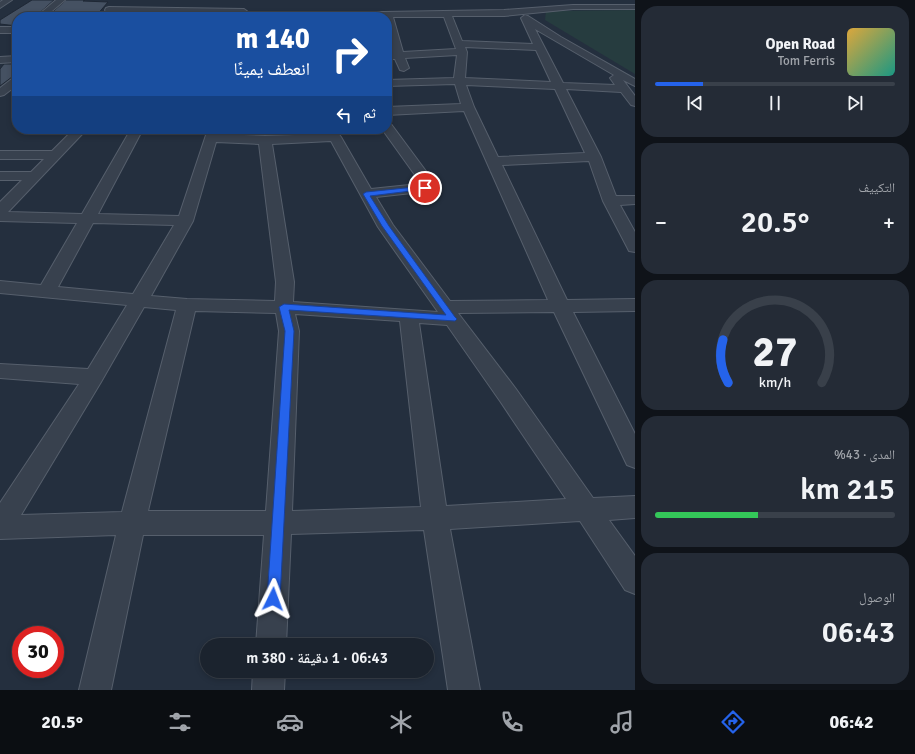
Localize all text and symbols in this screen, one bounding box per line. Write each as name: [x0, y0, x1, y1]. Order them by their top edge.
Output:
text: 140 m: [236, 22, 310, 56]
icon: right: [324, 28, 376, 80]
text: Open Road: [765, 35, 835, 53]
text: Tom Ferris: [778, 53, 835, 69]
text: انعطف يمينًا: [233, 58, 310, 80]
icon: previous: [684, 92, 706, 114]
icon: pause: [764, 92, 786, 114]
icon: next: [844, 92, 866, 114]
icon: left: [333, 104, 355, 126]
text: ثم: [363, 104, 376, 122]
pin: [408, 171, 442, 205]
icon: arrive: [414, 177, 436, 199]
text: التكييف: [859, 180, 895, 196]
text: 20.5°: [741, 204, 809, 241]
text: −: [655, 209, 667, 236]
text: +: [883, 209, 895, 236]
text: 27: [753, 327, 797, 378]
text: km/h: [759, 374, 791, 391]
text: المدى · 43%: [834, 447, 895, 463]
text: 215 km: [800, 471, 895, 508]
position arrow: [252, 578, 294, 620]
text: الوصول: [859, 590, 895, 606]
text: 06:43: [822, 614, 895, 651]
speed limit sign: 30: [12, 626, 64, 678]
text: 06:43 · 1 دقيقة · 380 m: [246, 649, 388, 667]
icon: filters: [166, 708, 194, 736]
icon: car: [276, 708, 304, 736]
icon: climate: [387, 708, 415, 736]
icon: phone: [498, 708, 526, 736]
icon: music: [608, 708, 636, 736]
icon: directions: [719, 708, 747, 736]
text: 20.5°: [41, 711, 83, 733]
text: 06:42: [829, 711, 874, 733]

